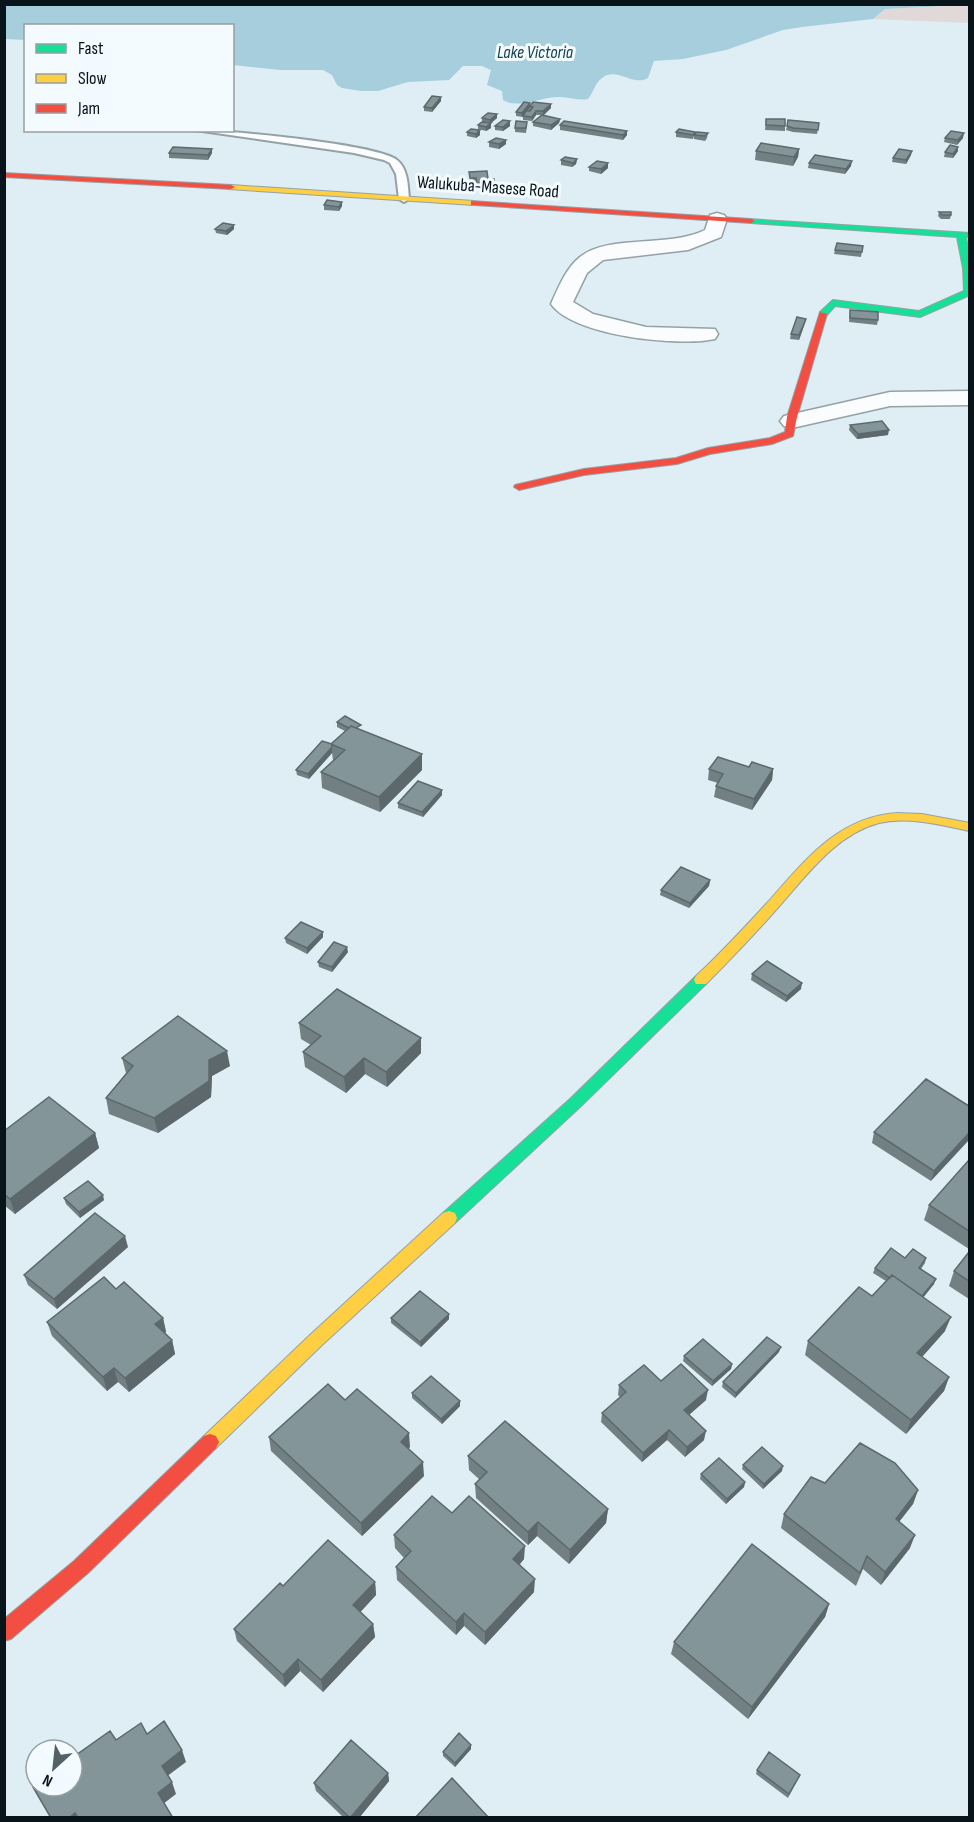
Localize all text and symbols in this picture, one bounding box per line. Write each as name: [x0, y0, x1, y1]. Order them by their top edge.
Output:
legend: [24, 24, 234, 132]
text: Fast: [78, 38, 104, 59]
water label: Lake Victoria: [497, 42, 574, 63]
text: Slow: [78, 68, 107, 89]
text: Jam: [77, 98, 100, 119]
street label: Walukuba-Masese Road: [416, 172, 560, 202]
north arrow: [24, 1738, 84, 1798]
text: N: [40, 1770, 56, 1790]

